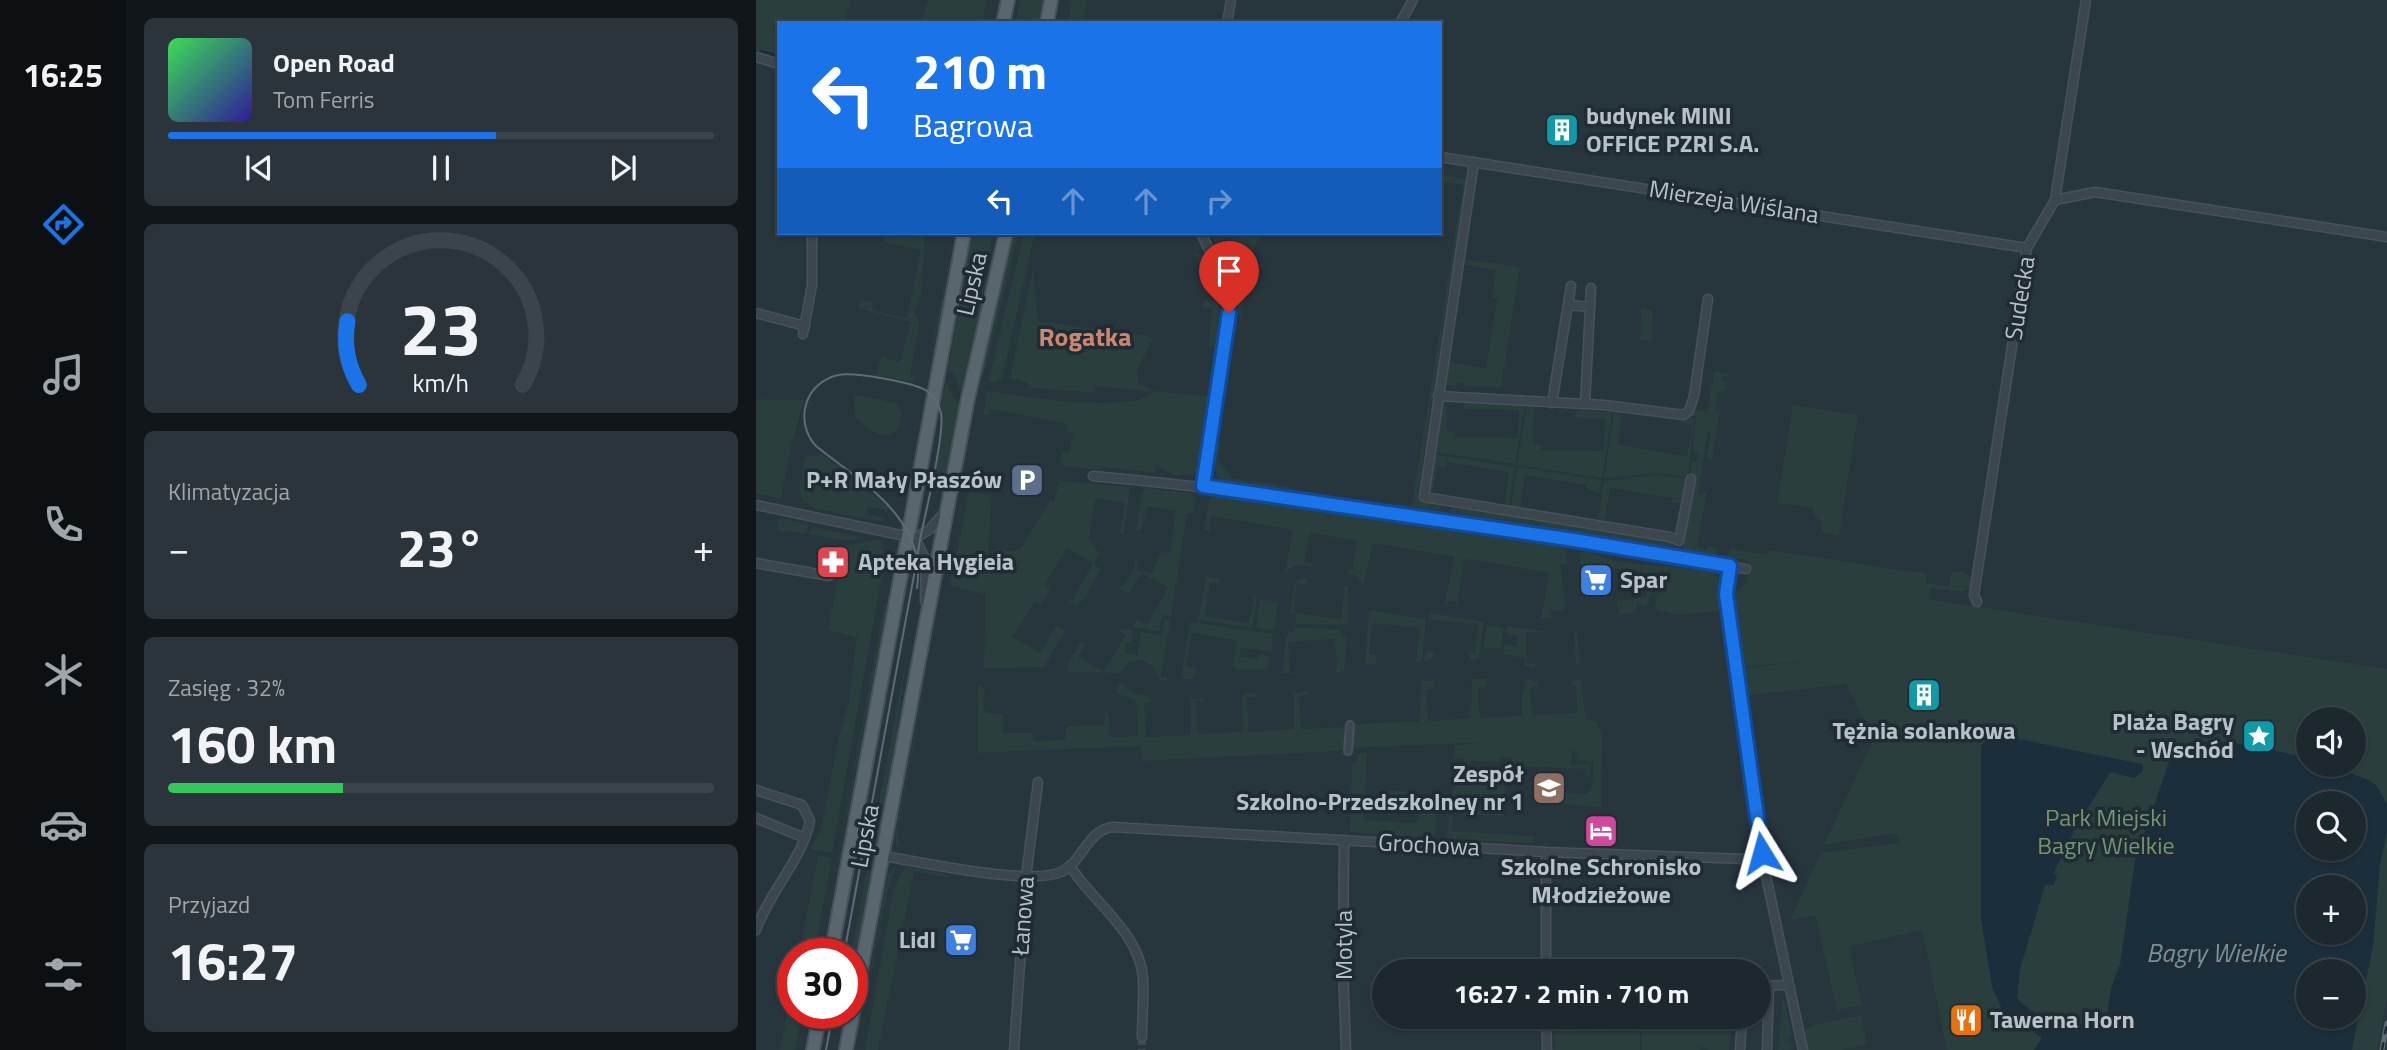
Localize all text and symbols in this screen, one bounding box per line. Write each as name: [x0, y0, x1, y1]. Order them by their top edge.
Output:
text: 210 m: [913, 33, 1047, 108]
text: Open Road: [273, 43, 395, 82]
icon: left: [798, 49, 889, 140]
text: 16:25: [23, 51, 103, 99]
text: Tom Ferris: [273, 82, 374, 117]
place label: budynek MINI OFFICE PZRI S.A.: [1586, 97, 1759, 161]
text: Bagrowa: [913, 101, 1033, 149]
building icon: budynek MINI OFFICE PZRI S.A.: [1543, 111, 1581, 149]
icon: previous: [240, 149, 278, 187]
icon: pause: [422, 149, 460, 187]
icon: next: [604, 149, 642, 187]
street label: Mierzeja Wiślana: [1647, 170, 1822, 232]
icon: left: [981, 182, 1019, 220]
icon: ahead: [1054, 182, 1092, 220]
icon: ahead: [1127, 182, 1165, 220]
icon: right: [1200, 182, 1238, 220]
icon: directions: [39, 200, 88, 249]
pin: [1199, 241, 1259, 313]
street label: Lipska: [946, 249, 996, 319]
icon: arrive: [1210, 252, 1248, 290]
street label: Sudecka: [1995, 253, 2043, 342]
text: 23: [400, 273, 482, 383]
district label: Rogatka: [1038, 317, 1132, 356]
icon: music: [39, 350, 88, 399]
text: km/h: [413, 363, 469, 401]
place label: P+R Mały Płaszów: [806, 461, 1002, 497]
parking icon: P+R Mały Płaszów: [1008, 461, 1046, 499]
text: Klimatyzacja: [168, 474, 290, 509]
icon: phone: [39, 500, 88, 549]
text: 23°: [397, 508, 485, 587]
text: −: [168, 519, 189, 577]
text: +: [693, 519, 714, 577]
pharmacy icon: Apteka Hygieia: [814, 543, 852, 581]
place label: Apteka Hygieia: [858, 543, 1014, 579]
supermarket icon: Spar: [1577, 561, 1615, 599]
place label: Spar: [1620, 561, 1667, 597]
icon: climate: [39, 650, 88, 699]
text: Zasięg · 32%: [168, 670, 285, 705]
building icon: Tężnia solankowa: [1905, 676, 1943, 714]
place label: Plaża Bagry - Wschód: [2112, 703, 2234, 767]
text: 160 km: [168, 704, 337, 783]
map controls: [2296, 707, 2366, 1029]
button: sound: [2296, 707, 2366, 777]
place label: Tężnia solankowa: [1833, 712, 2015, 748]
place icon: Plaża Bagry - Wschód: [2240, 717, 2278, 755]
place label: Zespół Szkolno-Przedszkolney nr 1: [1236, 755, 1525, 819]
school or university icon: Zespół Szkolno-Przedszkolney nr 1: [1530, 769, 1568, 807]
button: search: [2296, 791, 2366, 861]
park label: Park Miejski Bagry Wielkie: [2037, 799, 2175, 863]
icon: car: [39, 800, 88, 849]
street label: Lipska: [840, 801, 888, 871]
hotel icon: Szkolne Schronisko Młodzieżowe: [1582, 812, 1620, 850]
position arrow: [1725, 816, 1799, 890]
street label: Grochowa: [1377, 823, 1481, 865]
place label: Szkolne Schronisko Młodzieżowe: [1501, 848, 1701, 912]
street label: Łanowa: [1001, 875, 1043, 958]
button: +: [2296, 875, 2366, 945]
text: Przyjazd: [168, 887, 250, 922]
street label: Motyla: [1325, 910, 1361, 980]
text: 16:27: [168, 921, 298, 1000]
place label: Lidl: [899, 921, 936, 957]
supermarket icon: Lidl: [942, 921, 980, 959]
water label: Bagry Wielkie: [2146, 933, 2288, 972]
speed limit sign: 30: [777, 938, 868, 1029]
icon: filters: [39, 950, 88, 999]
button: −: [2296, 959, 2366, 1029]
text: 16:27 · 2 min · 710 m: [1454, 974, 1689, 1013]
restaurant icon: Tawerna Horn: [1947, 1001, 1985, 1039]
place label: Tawerna Horn: [1990, 1001, 2135, 1037]

